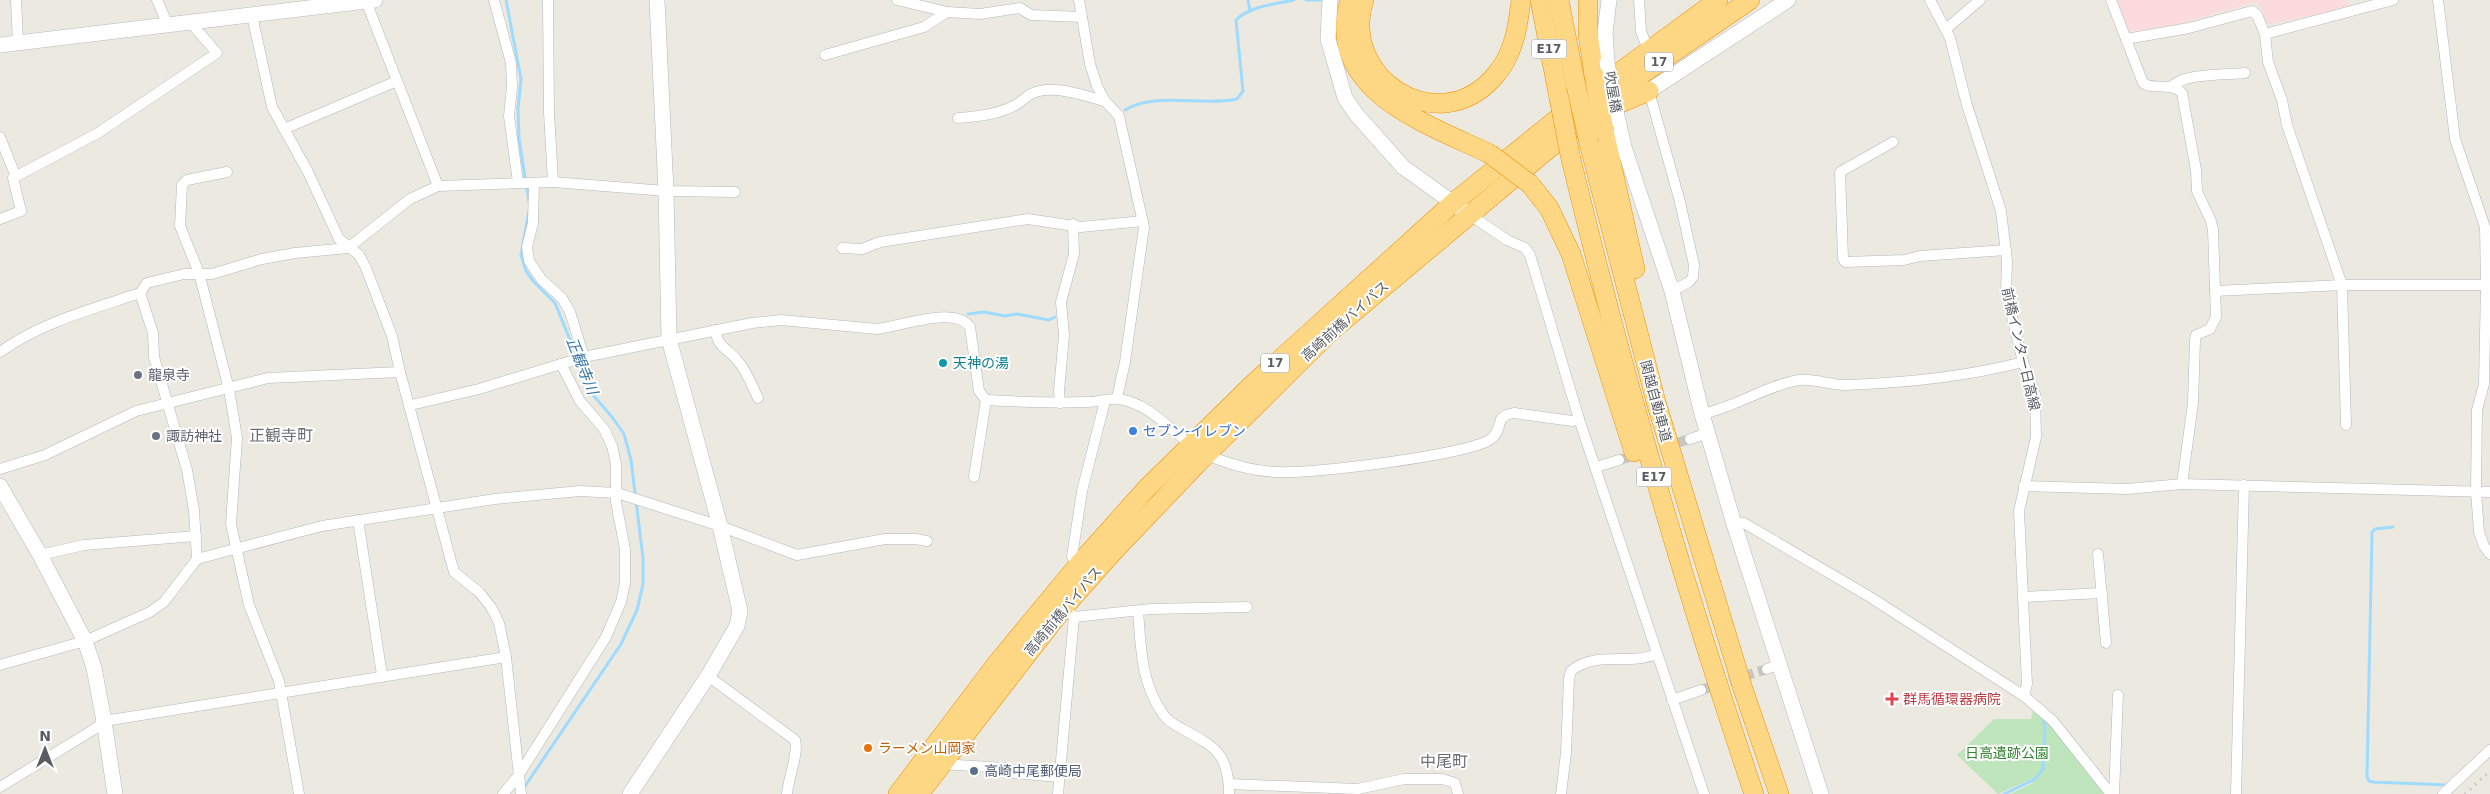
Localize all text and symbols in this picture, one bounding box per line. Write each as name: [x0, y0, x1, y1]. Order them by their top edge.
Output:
road number: E17: [1532, 40, 1566, 59]
road number: 17: [1645, 52, 1673, 72]
street label: 吹屋橋: [1601, 70, 1625, 114]
street label: 高崎前橋バイパス: [1298, 278, 1392, 364]
street label: 前橋インター日高線: [1999, 286, 2043, 412]
water label: 正観寺川: [562, 335, 602, 399]
road number: 17: [1261, 353, 1289, 372]
place label: 天神の湯: [953, 355, 1009, 371]
marker: 天神の湯: [937, 357, 949, 369]
street label: 関越自動車道: [1637, 358, 1675, 444]
place label: 龍泉寺: [148, 367, 190, 383]
marker: 龍泉寺: [132, 369, 144, 381]
place label: セブン-イレブン: [1143, 423, 1246, 439]
marker: セブン-イレブン: [1127, 425, 1139, 437]
district label: 正観寺町: [249, 426, 313, 445]
place label: 諏訪神社: [166, 428, 222, 444]
marker: 諏訪神社: [150, 430, 162, 442]
road number: E17: [1636, 468, 1672, 487]
street label: 高崎前橋バイパス: [1021, 563, 1105, 659]
place label: 群馬循環器病院: [1903, 691, 2001, 707]
marker: 群馬循環器病院: [1885, 692, 1899, 706]
north arrow: [20, 724, 70, 774]
text: N: [39, 728, 51, 744]
place label: ラーメン山岡家: [878, 740, 975, 756]
marker: ラーメン山岡家: [862, 742, 874, 754]
park label: 日高遺跡公園: [1965, 745, 2049, 761]
district label: 中尾町: [1420, 752, 1468, 771]
place label: 高崎中尾郵便局: [984, 763, 1082, 779]
marker: 高崎中尾郵便局: [968, 765, 980, 777]

